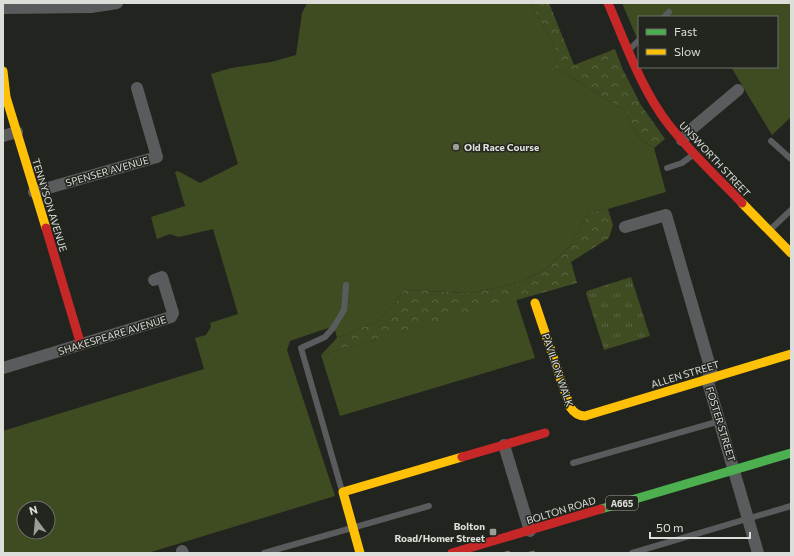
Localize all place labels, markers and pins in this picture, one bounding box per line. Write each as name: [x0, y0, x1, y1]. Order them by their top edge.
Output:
place label: Old Race Course: [464, 141, 539, 153]
marker: Old Race Course: [451, 142, 461, 152]
place label: Bolton Road/Homer Street: [394, 520, 485, 544]
marker: Bolton Road/Homer Street: [488, 527, 498, 537]

